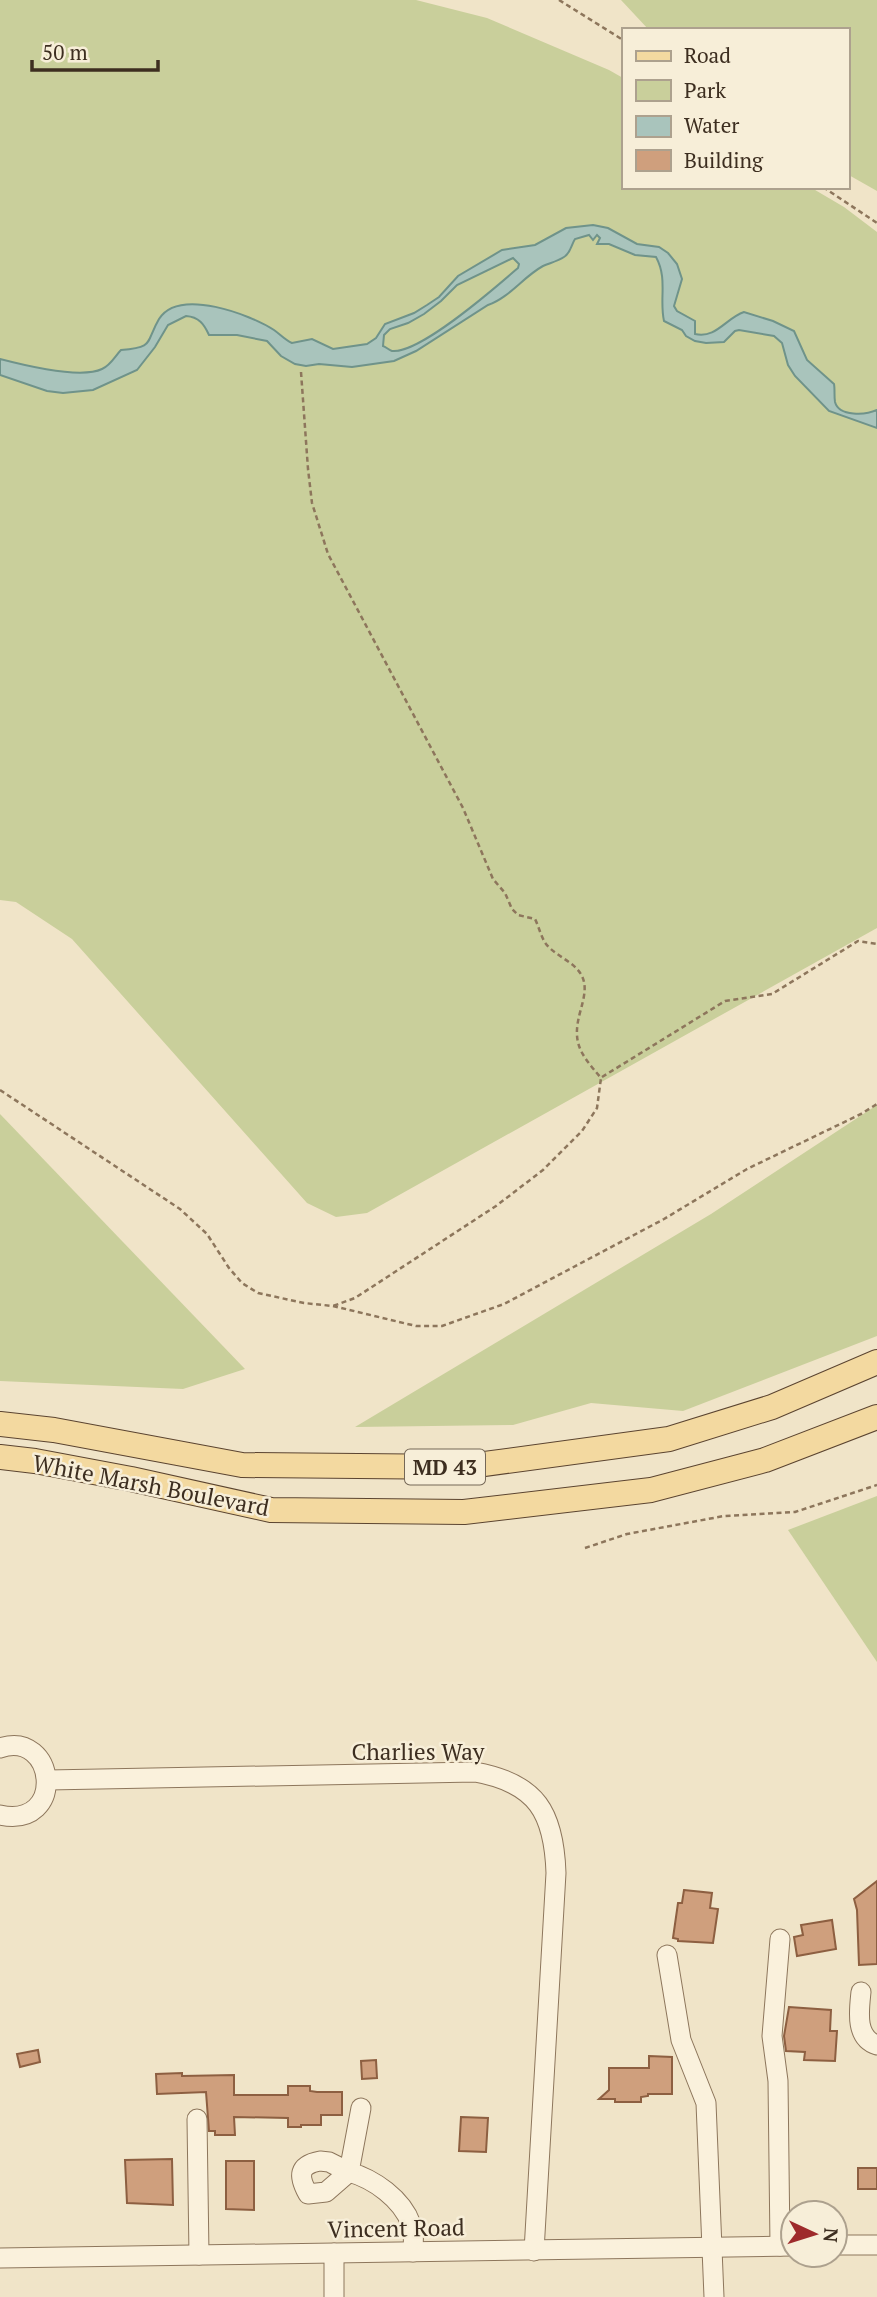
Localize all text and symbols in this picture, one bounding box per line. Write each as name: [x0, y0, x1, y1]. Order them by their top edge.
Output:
scale bar: [32, 28, 158, 72]
legend: [622, 28, 849, 189]
text: 50 m: [42, 38, 88, 66]
text: Road: [684, 41, 731, 69]
text: Park: [684, 76, 726, 104]
text: Water: [684, 111, 739, 139]
text: Building: [684, 146, 764, 174]
street label: White Marsh Boulevard: [30, 1447, 272, 1523]
road number: MD 43: [405, 1450, 485, 1484]
street label: Charlies Way: [352, 1736, 485, 1767]
north arrow: [779, 2199, 849, 2269]
street label: Vincent Road: [327, 2211, 465, 2245]
text: N: [818, 2227, 844, 2244]

